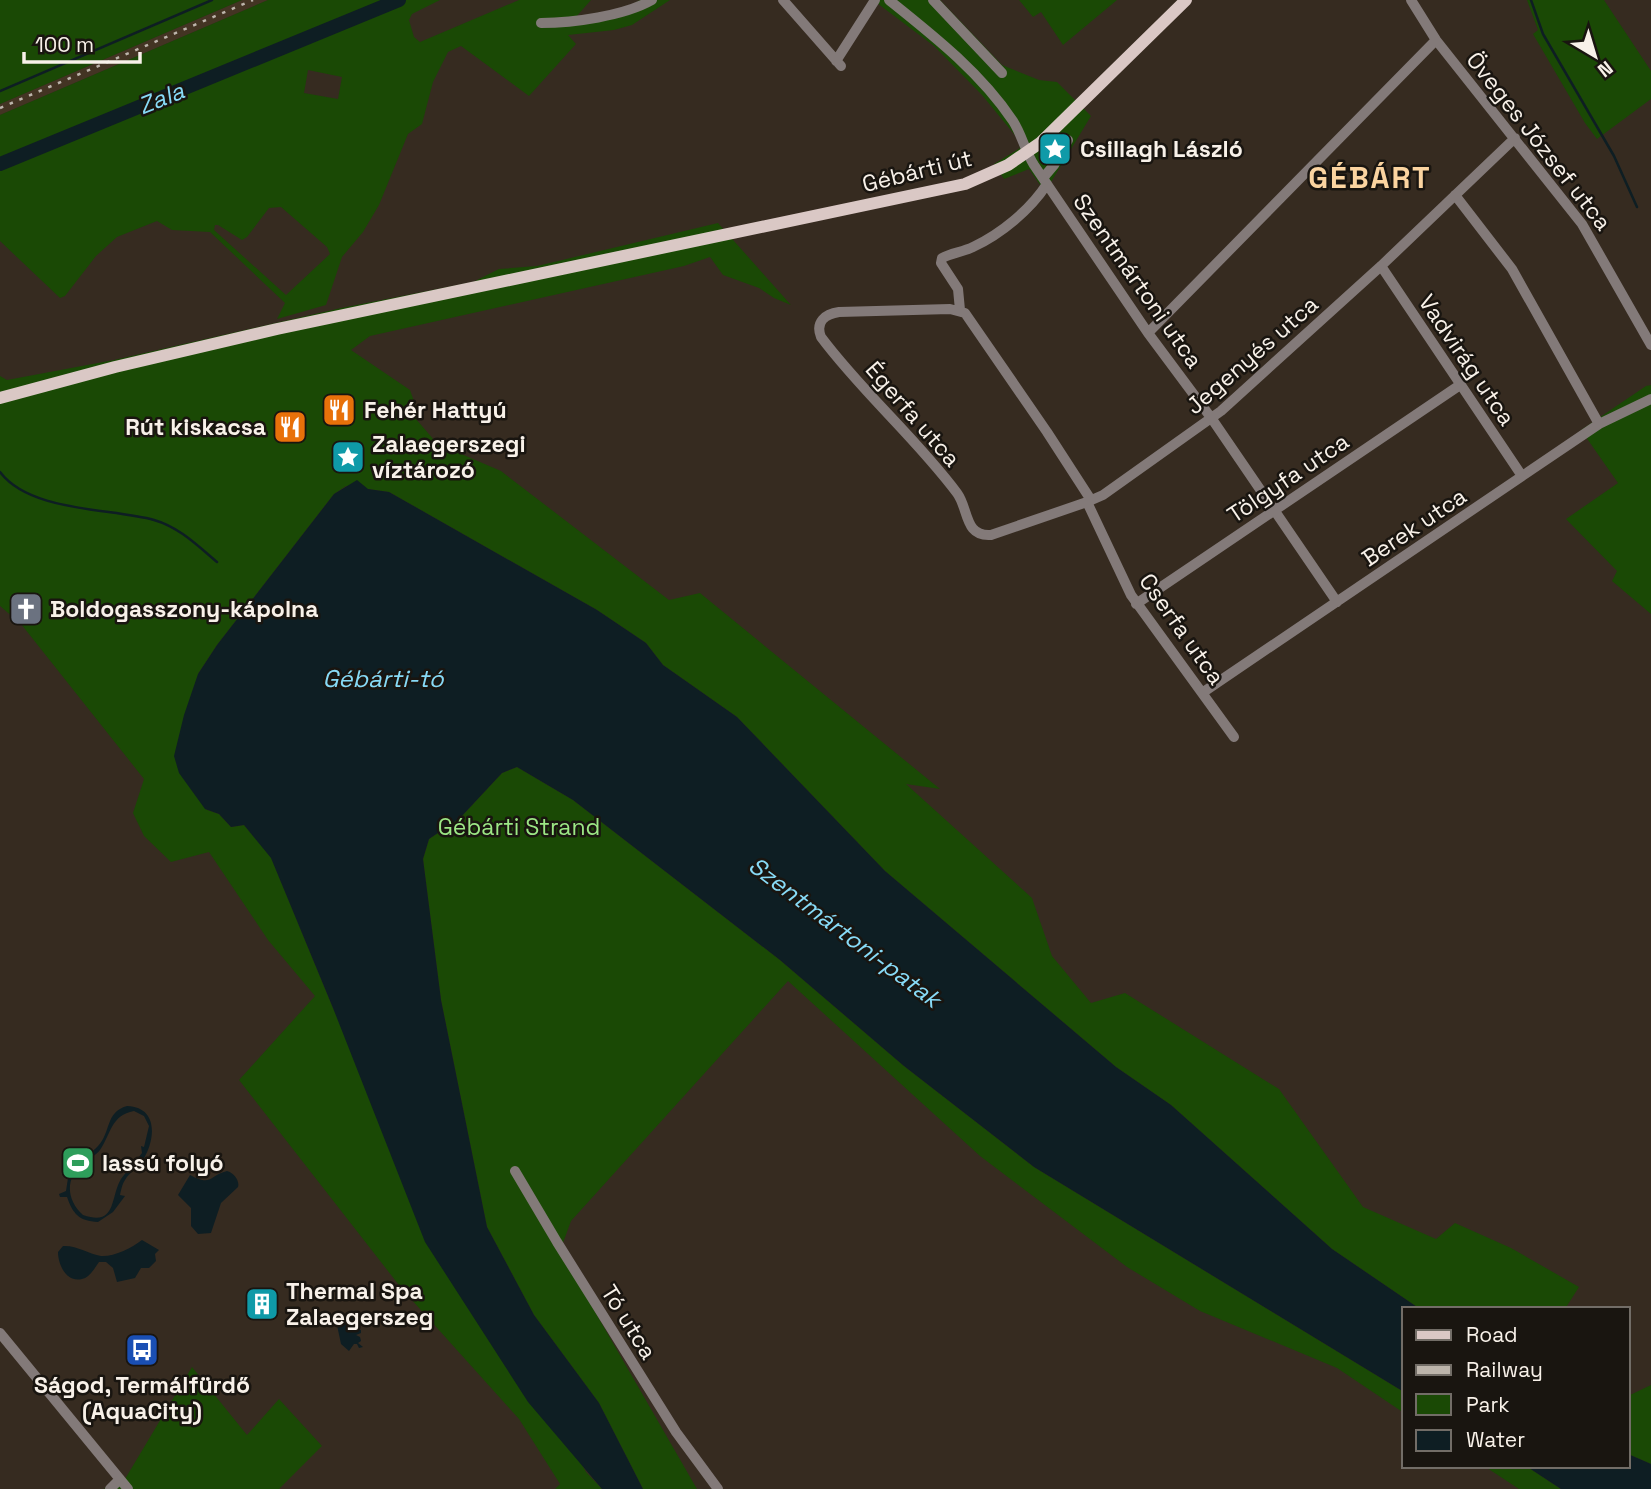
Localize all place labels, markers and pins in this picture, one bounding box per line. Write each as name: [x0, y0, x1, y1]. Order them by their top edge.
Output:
place icon: Csillagh László: [1036, 130, 1074, 168]
place label: Csillagh László: [1080, 134, 1243, 164]
restaurant icon: Fehér Hattyú: [320, 391, 358, 429]
place label: Fehér Hattyú: [364, 395, 507, 425]
restaurant icon: Rút kiskacsa: [271, 408, 309, 446]
place label: Rút kiskacsa: [125, 412, 266, 442]
place label: Zalaegerszegi víztározó: [372, 429, 526, 485]
place icon: Zalaegerszegi víztározó: [329, 438, 367, 476]
church icon: Boldogasszony-kápolna: [7, 590, 45, 628]
place label: Boldogasszony-kápolna: [50, 594, 318, 624]
sports icon: lassú folyó: [59, 1144, 97, 1182]
place label: lassú folyó: [102, 1148, 224, 1178]
place label: Thermal Spa Zalaegerszeg: [286, 1276, 434, 1332]
building icon: Thermal Spa Zalaegerszeg: [243, 1285, 281, 1323]
bus stop icon: Ságod, Termálfürdő (AquaCity): [123, 1331, 161, 1369]
place label: Ságod, Termálfürdő (AquaCity): [34, 1370, 250, 1426]

